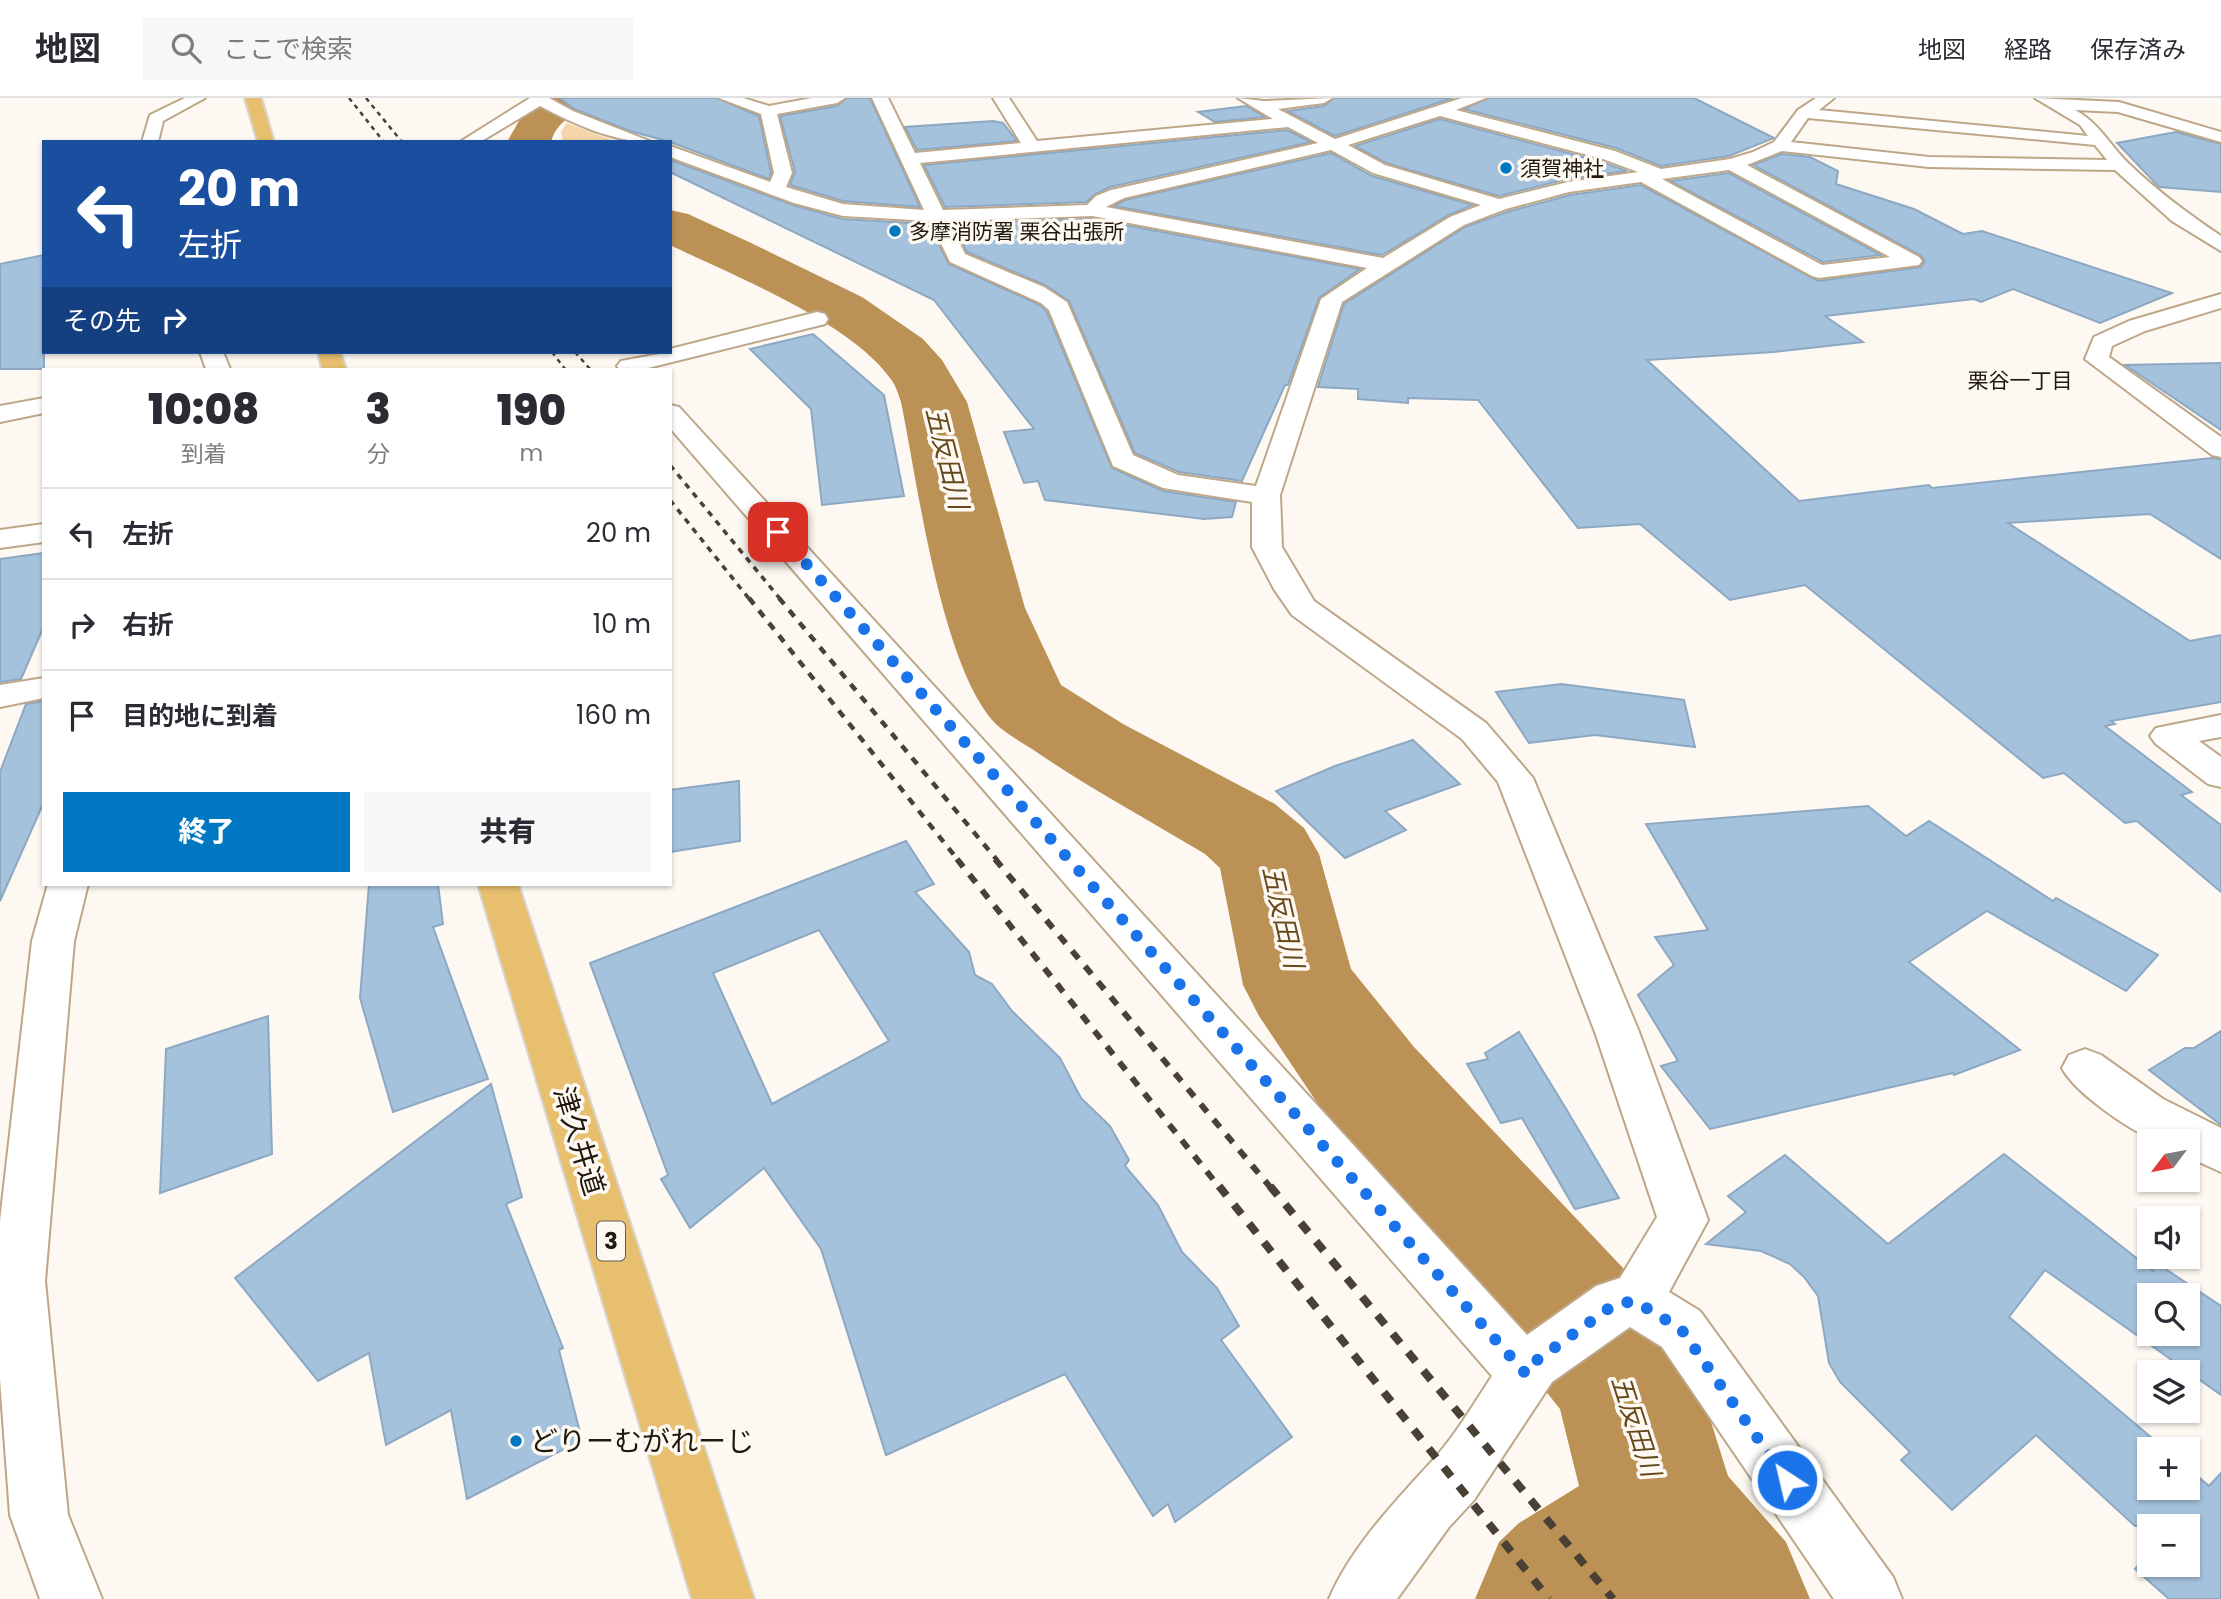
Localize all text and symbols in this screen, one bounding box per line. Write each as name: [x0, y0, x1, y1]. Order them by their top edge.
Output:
search box: [143, 17, 633, 80]
text: 地図: [35, 25, 101, 72]
icon: search: [167, 29, 205, 67]
text: ここで検索: [223, 31, 353, 67]
text: 地図: [1918, 33, 1966, 66]
text: 経路: [2004, 33, 2052, 66]
text: 保存済み: [2090, 33, 2186, 66]
place label: 須賀神社: [1520, 154, 1604, 183]
text: 20 m: [178, 155, 300, 223]
marker: 須賀神社: [1498, 160, 1514, 176]
icon: left: [63, 168, 154, 259]
place label: 多摩消防署 栗谷出張所: [909, 217, 1125, 246]
text: 左折: [178, 222, 242, 267]
marker: 多摩消防署 栗谷出張所: [887, 223, 903, 239]
icon: right: [155, 301, 193, 339]
text: その先: [63, 303, 141, 339]
district label: 栗谷一丁目: [1968, 366, 2073, 395]
text: 10:08: [148, 380, 259, 439]
text: 3: [365, 380, 391, 439]
text: 190: [497, 381, 566, 440]
water label: 五反田川: [917, 403, 978, 516]
text: m: [520, 437, 543, 469]
text: 到着: [181, 438, 227, 470]
text: 分: [367, 438, 390, 470]
pin: [748, 502, 808, 562]
icon: arrive: [759, 513, 797, 551]
icon: left: [63, 515, 101, 553]
text: 20 m: [586, 515, 651, 551]
text: 左折: [122, 516, 174, 552]
icon: right: [63, 606, 101, 644]
text: 10 m: [593, 606, 651, 642]
text: 右折: [122, 607, 174, 643]
icon: arrive: [63, 697, 101, 735]
text: 160 m: [576, 697, 651, 733]
text: 目的地に到着: [122, 698, 278, 734]
button: 終了: [63, 792, 350, 872]
button: 共有: [364, 792, 651, 872]
water label: 五反田川: [1254, 862, 1313, 975]
street label: 津久井道: [544, 1082, 614, 1200]
north arrow: [2137, 1129, 2200, 1192]
map controls: [2137, 1129, 2200, 1577]
button: sound: [2137, 1206, 2200, 1269]
road number: 3: [597, 1222, 625, 1260]
button: search: [2137, 1283, 2200, 1346]
button: layers: [2137, 1360, 2200, 1423]
water label: 五反田川: [1603, 1371, 1670, 1484]
place label: どりーむがれーじ: [530, 1422, 754, 1461]
marker: どりーむがれーじ: [508, 1433, 524, 1449]
button: +: [2137, 1437, 2200, 1500]
position arrow: [1750, 1443, 1824, 1517]
button: −: [2137, 1514, 2200, 1577]

